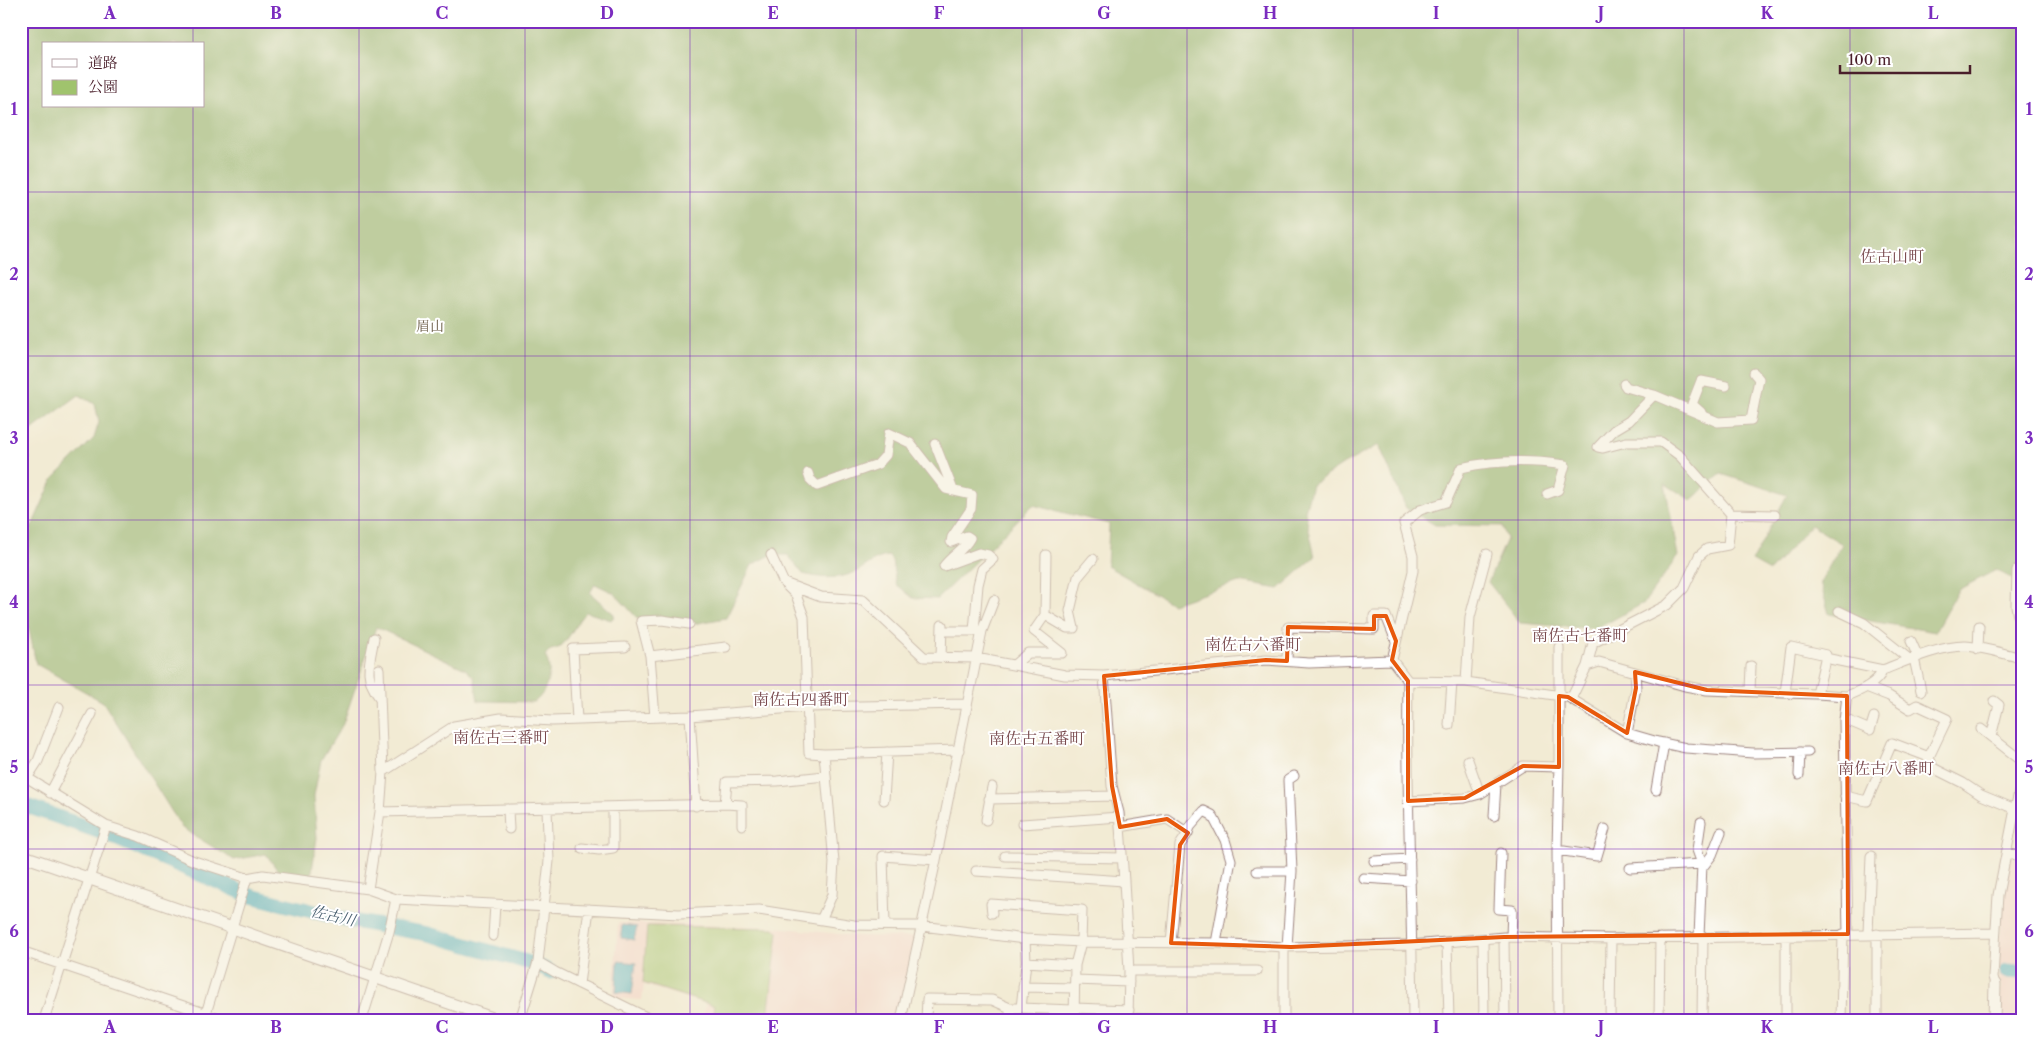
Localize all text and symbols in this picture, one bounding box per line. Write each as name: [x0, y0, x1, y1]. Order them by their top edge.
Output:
text: A: [103, 3, 117, 23]
text: B: [270, 3, 282, 23]
text: C: [436, 3, 448, 23]
text: D: [600, 3, 614, 23]
text: E: [767, 3, 779, 23]
text: F: [934, 3, 945, 23]
text: G: [1097, 3, 1111, 23]
text: H: [1263, 3, 1277, 23]
text: I: [1433, 3, 1440, 23]
text: J: [1595, 3, 1604, 23]
text: K: [1761, 3, 1775, 23]
text: L: [1927, 3, 1939, 23]
legend: [42, 42, 205, 108]
scale bar: [1840, 42, 1970, 74]
text: 100 m: [1848, 50, 1891, 69]
text: 道路: [88, 53, 118, 72]
text: 公園: [88, 77, 118, 96]
text: 1: [10, 99, 18, 119]
text: 1: [2025, 99, 2033, 119]
district label: 佐古山町: [1860, 246, 1924, 266]
text: 2: [9, 264, 19, 284]
text: 2: [2024, 264, 2034, 284]
park label: 眉山: [416, 317, 444, 335]
text: 3: [9, 428, 19, 448]
text: 3: [2024, 428, 2034, 448]
text: 4: [9, 592, 19, 612]
text: 4: [2024, 592, 2034, 612]
district label: 南佐古七番町: [1532, 625, 1628, 645]
district label: 南佐古六番町: [1205, 634, 1301, 654]
district label: 南佐古四番町: [753, 689, 849, 709]
district label: 南佐古三番町: [453, 727, 549, 747]
district label: 南佐古五番町: [989, 728, 1085, 748]
text: 5: [10, 757, 19, 777]
text: 5: [2025, 757, 2034, 777]
district label: 南佐古八番町: [1838, 758, 1934, 778]
water label: 佐古川: [309, 901, 359, 930]
text: 6: [9, 921, 19, 941]
text: 6: [2024, 921, 2034, 941]
text: A: [103, 1017, 117, 1037]
text: B: [270, 1017, 282, 1037]
text: C: [436, 1017, 448, 1037]
text: D: [600, 1017, 614, 1037]
text: E: [767, 1017, 779, 1037]
text: F: [934, 1017, 945, 1037]
text: G: [1097, 1017, 1111, 1037]
text: H: [1263, 1017, 1277, 1037]
text: I: [1433, 1017, 1440, 1037]
text: J: [1595, 1017, 1604, 1037]
text: K: [1761, 1017, 1775, 1037]
text: L: [1927, 1017, 1939, 1037]

